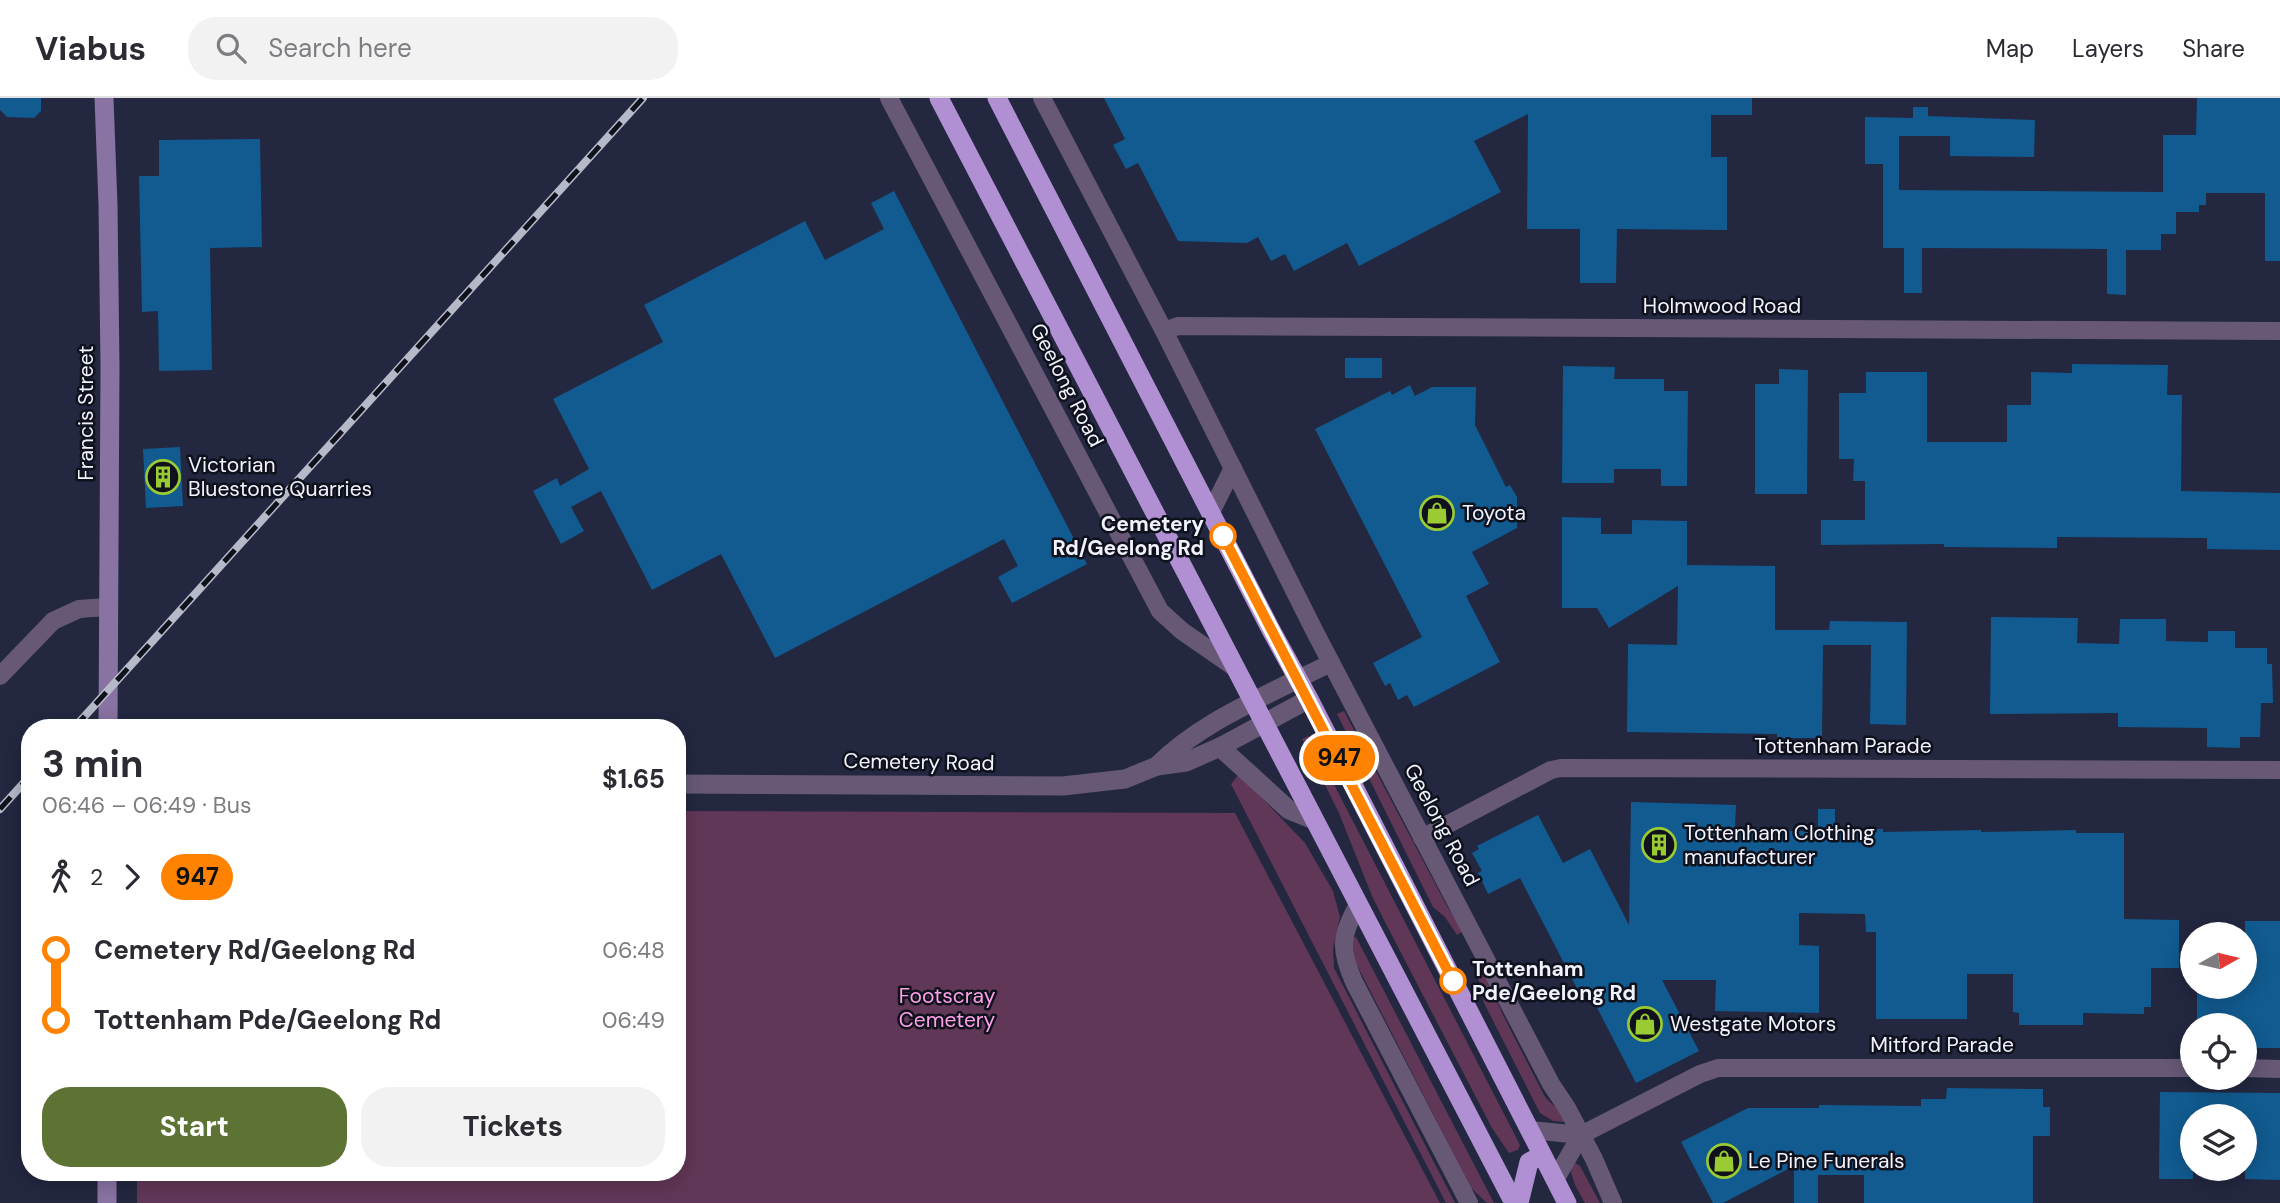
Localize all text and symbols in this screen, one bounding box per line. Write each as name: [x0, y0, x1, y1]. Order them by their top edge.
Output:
search box: [188, 17, 678, 80]
text: Viabus: [35, 27, 146, 70]
icon: search: [212, 29, 250, 67]
text: Search here: [268, 31, 412, 65]
text: Map: [1986, 33, 2034, 64]
text: Layers: [2072, 33, 2144, 64]
text: Share: [2182, 33, 2245, 64]
street label: Holmwood Road: [1643, 292, 1801, 320]
street label: Geelong Road: [1024, 318, 1110, 452]
street label: Francis Street: [72, 345, 100, 481]
place label: Victorian Bluestone Quarries: [188, 451, 372, 503]
building icon: Victorian Bluestone Quarries: [144, 458, 182, 496]
shop icon: Toyota: [1418, 494, 1456, 532]
place label: Toyota: [1462, 499, 1526, 527]
place label: Cemetery Rd/Geelong Rd: [1052, 510, 1204, 562]
marker: Cemetery Rd/Geelong Rd: [1210, 523, 1236, 549]
street label: Tottenham Parade: [1754, 732, 1932, 760]
line badge: 947: [1299, 735, 1379, 781]
text: 3 min: [42, 739, 143, 789]
text: 947: [1317, 742, 1361, 773]
street label: Cemetery Road: [843, 747, 995, 777]
street label: Geelong Road: [1398, 759, 1486, 891]
text: $1.65: [602, 762, 665, 796]
text: 06:46 – 06:49 · Bus: [42, 790, 251, 820]
place label: Tottenham Clothing manufacturer: [1684, 819, 1875, 871]
building icon: Tottenham Clothing manufacturer: [1640, 826, 1678, 864]
icon: walk: [42, 858, 80, 896]
icon: forward: [113, 858, 151, 896]
text: 947: [175, 861, 219, 892]
text: 2: [90, 862, 103, 892]
north arrow: [2180, 922, 2258, 999]
map controls: [2180, 922, 2257, 1181]
text: Cemetery Rd/Geelong Rd: [94, 933, 415, 967]
text: 06:48: [602, 935, 665, 965]
place label: Tottenham Pde/Geelong Rd: [1472, 955, 1636, 1007]
marker: Tottenham Pde/Geelong Rd: [1440, 968, 1466, 994]
park label: Footscray Cemetery: [899, 982, 996, 1034]
text: Tottenham Pde/Geelong Rd: [94, 1003, 441, 1037]
text: 06:49: [602, 1005, 665, 1035]
shop icon: Westgate Motors: [1626, 1005, 1664, 1043]
place label: Westgate Motors: [1670, 1010, 1836, 1038]
button: locate: [2180, 1013, 2257, 1090]
street label: Mitford Parade: [1870, 1031, 2014, 1059]
button: Start: [42, 1087, 347, 1167]
button: Tickets: [361, 1087, 665, 1167]
button: layers: [2180, 1104, 2257, 1181]
shop icon: Le Pine Funerals: [1705, 1142, 1743, 1180]
place label: Le Pine Funerals: [1748, 1147, 1905, 1175]

